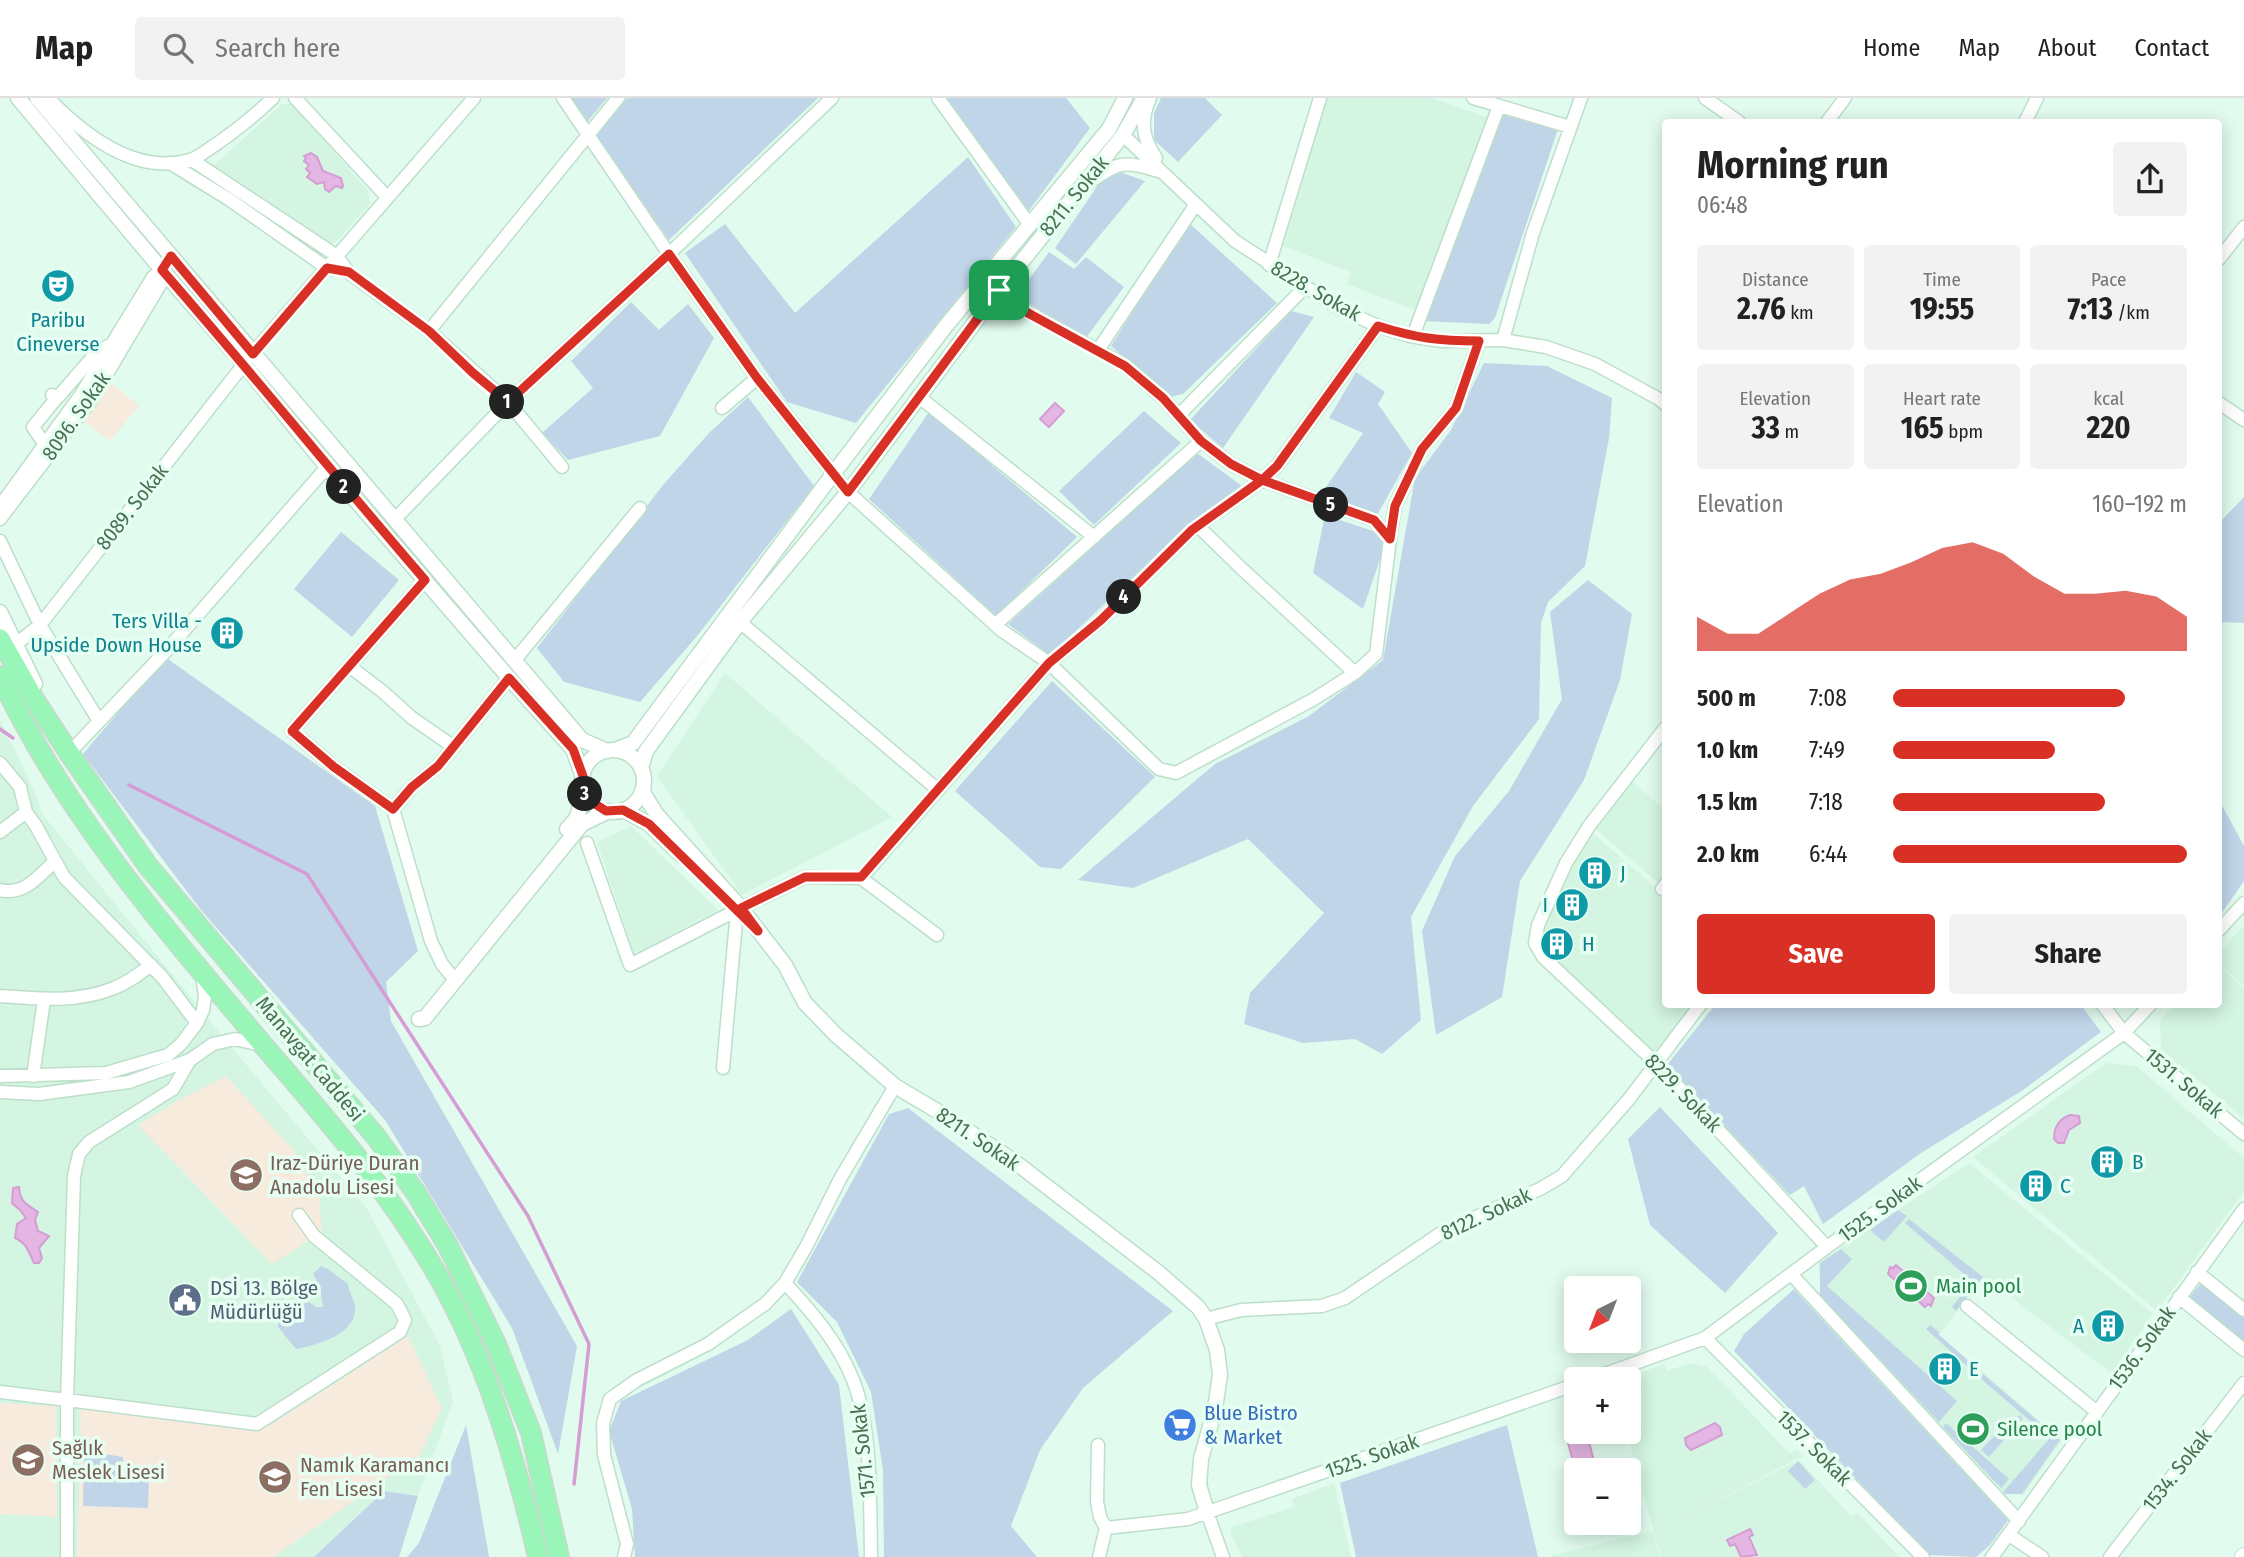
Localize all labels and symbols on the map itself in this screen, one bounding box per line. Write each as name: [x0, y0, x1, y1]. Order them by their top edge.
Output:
street label: 8211. Sokak: [1034, 150, 1114, 241]
street label: 8228. Sokak: [1266, 255, 1366, 327]
pin: [969, 260, 1029, 320]
theatre icon: Paribu Cineverse: [39, 267, 77, 305]
place label: Paribu Cineverse: [16, 307, 100, 357]
street label: 8096. Sokak: [36, 366, 116, 465]
pin: 1: [490, 384, 524, 420]
street label: 8089. Sokak: [90, 459, 174, 555]
pin: 2: [326, 470, 362, 504]
pin: 5: [1314, 488, 1348, 522]
pin: 4: [1106, 580, 1142, 614]
place label: Ters Villa - Upside Down House: [31, 608, 202, 658]
building icon: Ters Villa - Upside Down House: [208, 614, 246, 652]
pin: 3: [568, 776, 602, 812]
building icon: J: [1576, 854, 1614, 892]
place label: J: [1620, 860, 1626, 886]
building icon: I: [1553, 886, 1591, 924]
place label: I: [1542, 892, 1548, 918]
building icon: H: [1538, 925, 1576, 963]
place label: H: [1582, 931, 1595, 957]
street label: Manavgat Caddesi: [250, 991, 370, 1127]
street label: 1531. Sokak: [2139, 1042, 2229, 1124]
street label: 8229. Sokak: [1639, 1048, 1727, 1138]
street label: 8211. Sokak: [931, 1101, 1025, 1177]
building icon: B: [2088, 1143, 2126, 1181]
place label: B: [2132, 1149, 2144, 1175]
place label: Iraz-Düriye Duran Anadolu Lisesi: [270, 1150, 419, 1200]
school or university icon: Iraz-Düriye Duran Anadolu Lisesi: [227, 1156, 265, 1194]
building icon: C: [2017, 1167, 2055, 1205]
street label: 1525. Sokak: [1833, 1170, 1927, 1248]
place label: C: [2060, 1173, 2071, 1199]
street label: 8122. Sokak: [1437, 1182, 1536, 1246]
sports icon: Main pool: [1892, 1267, 1930, 1305]
place label: Main pool: [1936, 1273, 2022, 1299]
place label: DSİ 13. Bölge Müdürlüğü: [210, 1275, 318, 1325]
north arrow: [1564, 1276, 1642, 1353]
public building icon: DSİ 13. Bölge Müdürlüğü: [166, 1281, 204, 1319]
street label: 1536. Sokak: [2103, 1301, 2181, 1395]
building icon: A: [2089, 1307, 2127, 1345]
place label: A: [2073, 1313, 2084, 1339]
building icon: E: [1926, 1350, 1964, 1388]
place label: E: [1969, 1356, 1979, 1382]
place label: Blue Bistro & Market: [1204, 1400, 1298, 1450]
street label: 1571. Sokak: [845, 1403, 881, 1499]
street label: 1537. Sokak: [1771, 1405, 1857, 1491]
supermarket icon: Blue Bistro & Market: [1161, 1406, 1199, 1444]
sports icon: Silence pool: [1954, 1410, 1992, 1448]
place label: Silence pool: [1997, 1416, 2103, 1442]
street label: 1534. Sokak: [2137, 1423, 2217, 1516]
street label: 1525. Sokak: [1322, 1428, 1422, 1484]
place label: Sağlık Meslek Lisesi: [52, 1435, 165, 1485]
school or university icon: Sağlık Meslek Lisesi: [9, 1441, 47, 1479]
place label: Namık Karamancı Fen Lisesi: [300, 1452, 449, 1502]
school or university icon: Namık Karamancı Fen Lisesi: [256, 1458, 294, 1496]

